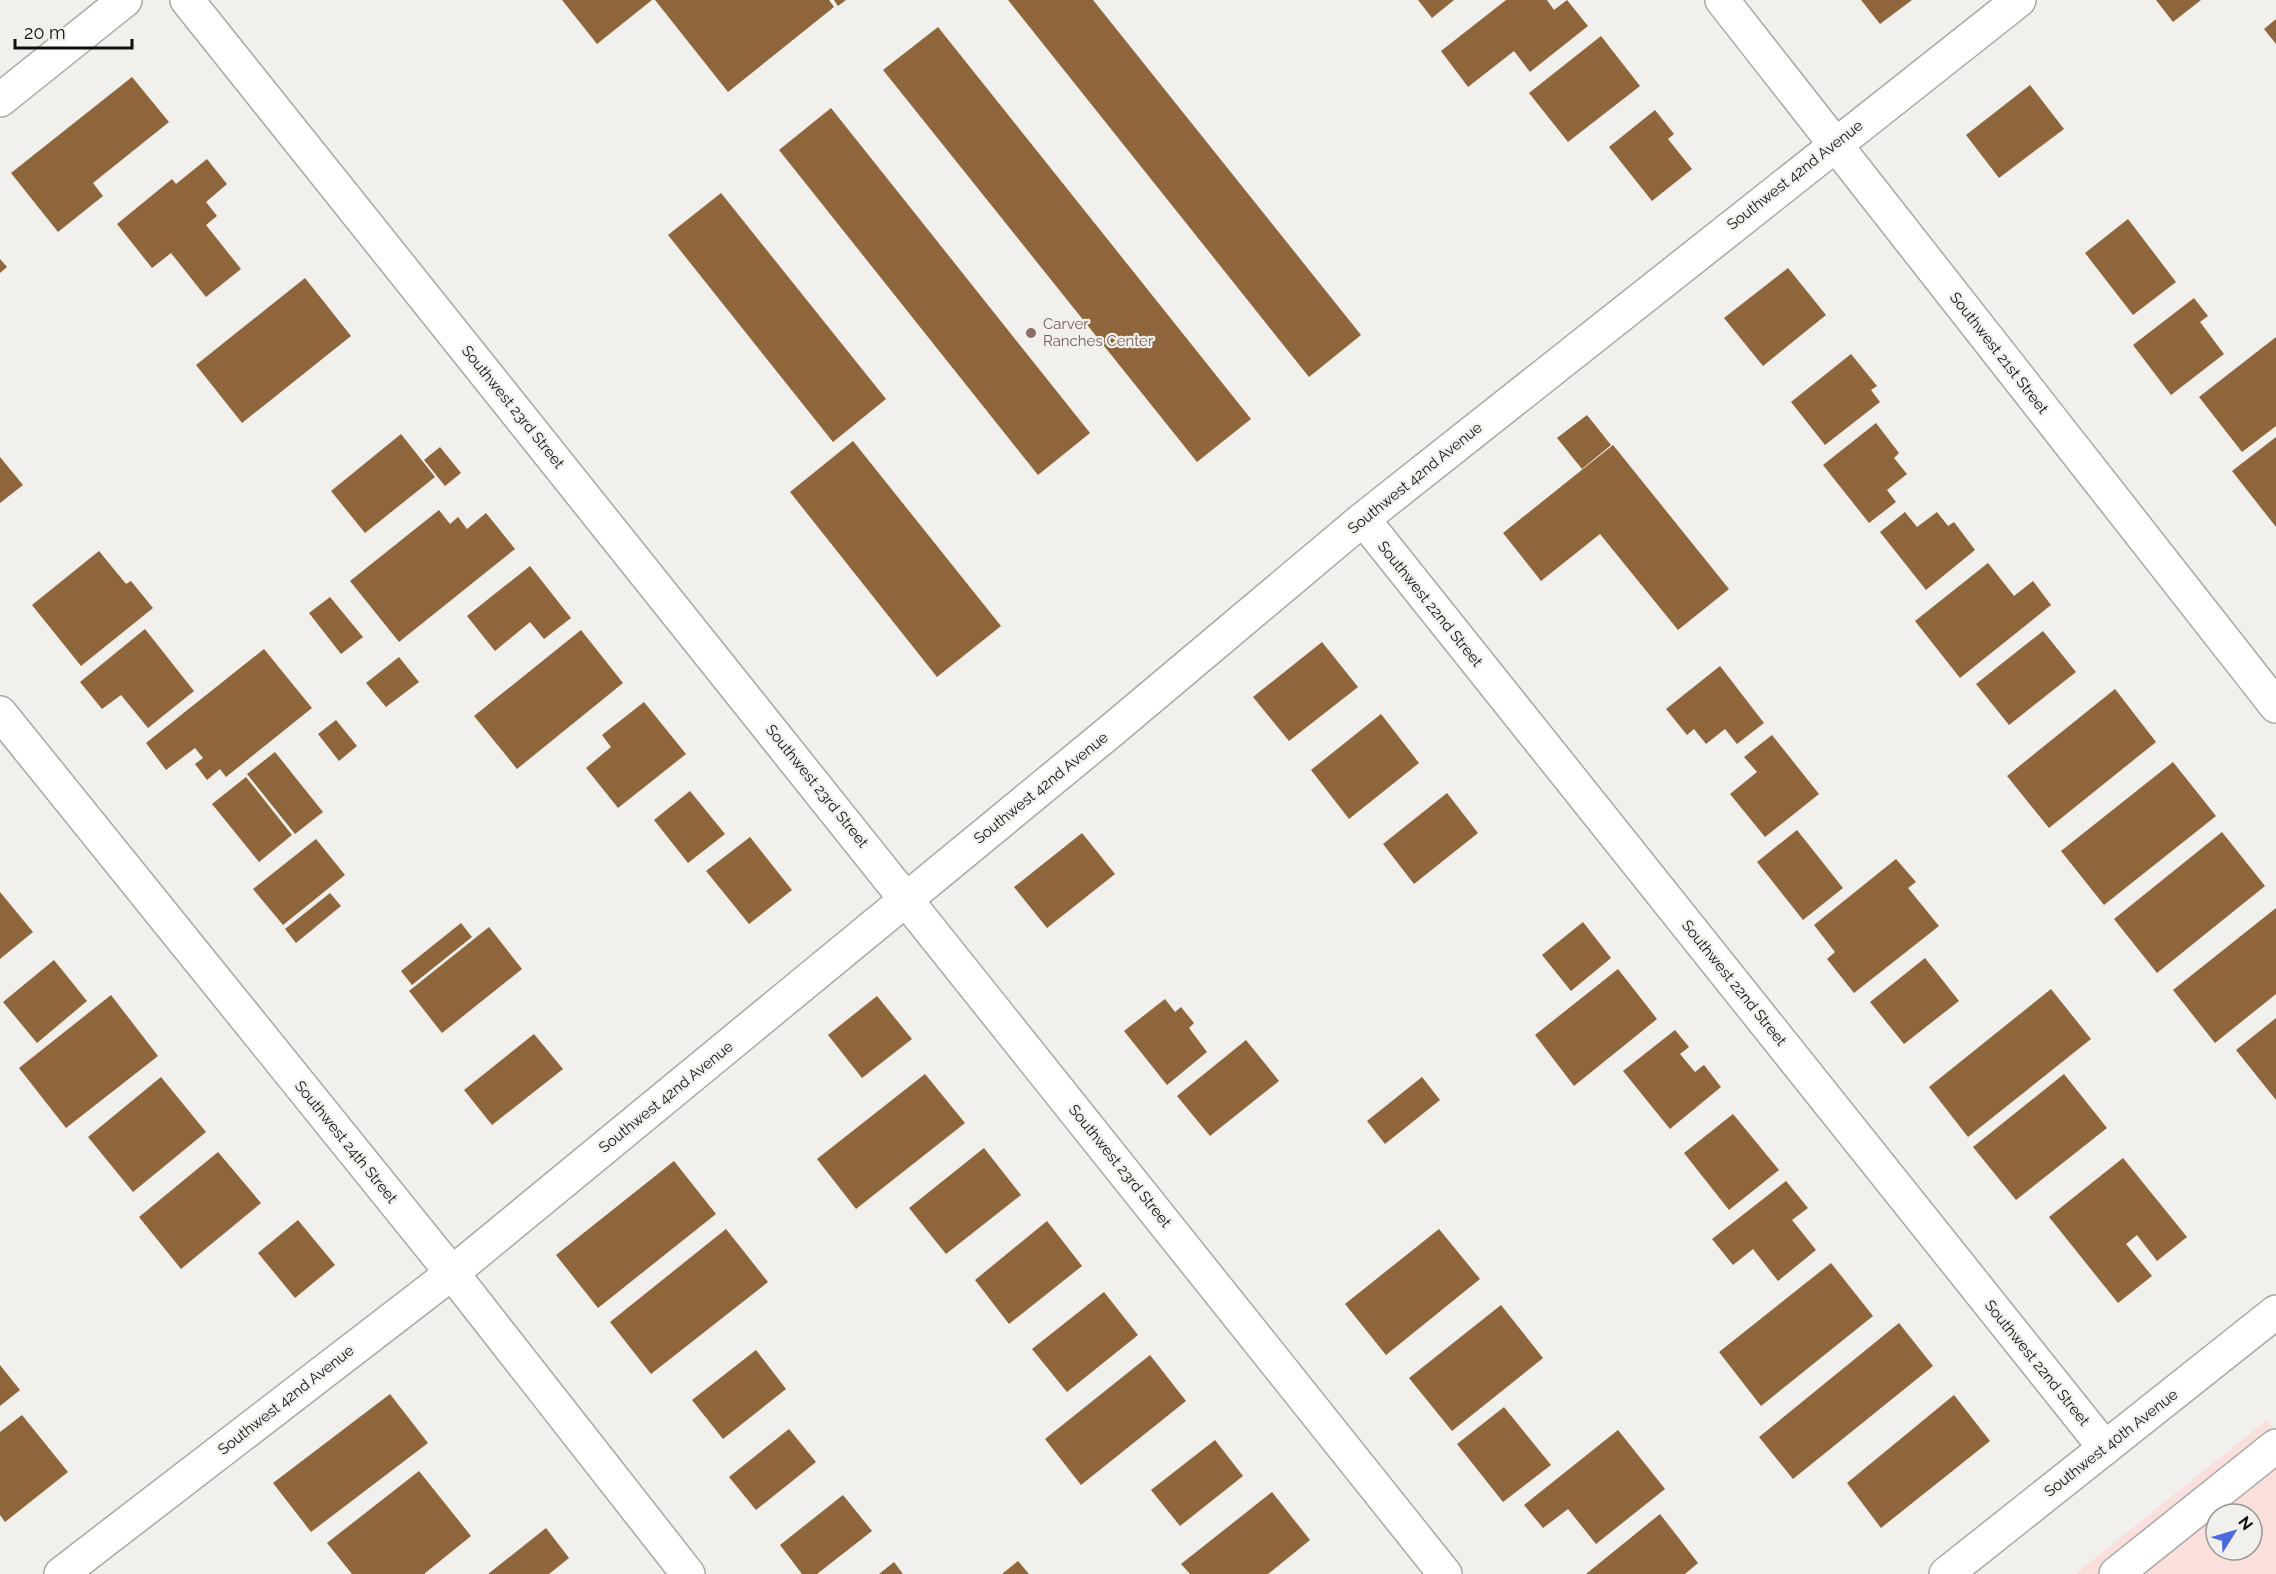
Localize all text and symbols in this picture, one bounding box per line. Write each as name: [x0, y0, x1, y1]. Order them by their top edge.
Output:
scale bar: [15, 12, 132, 50]
text: 20 m: [24, 22, 66, 43]
street label: Southwest 42nd Avenue: [1723, 116, 1867, 234]
street label: Southwest 21st Street: [1946, 289, 2052, 417]
place label: Carver Ranches Center: [1043, 315, 1154, 350]
marker: Carver Ranches Center: [1024, 326, 1038, 340]
street label: Southwest 23rd Street: [458, 342, 568, 472]
street label: Southwest 42nd Avenue: [1344, 418, 1486, 538]
street label: Southwest 22nd Street: [1374, 538, 1486, 670]
street label: Southwest 23rd Street: [762, 721, 872, 851]
street label: Southwest 42nd Avenue: [970, 728, 1112, 848]
street label: Southwest 22nd Street: [1678, 917, 1790, 1049]
street label: Southwest 42nd Avenue: [595, 1037, 737, 1157]
street label: Southwest 24th Street: [291, 1077, 401, 1207]
street label: Southwest 23rd Street: [1065, 1101, 1175, 1231]
street label: Southwest 22nd Street: [1981, 1297, 2093, 1429]
street label: Southwest 42nd Avenue: [214, 1341, 358, 1459]
street label: Southwest 40th Avenue: [2041, 1385, 2181, 1501]
north arrow: [2204, 1502, 2264, 1562]
text: N: [2234, 1513, 2257, 1534]

